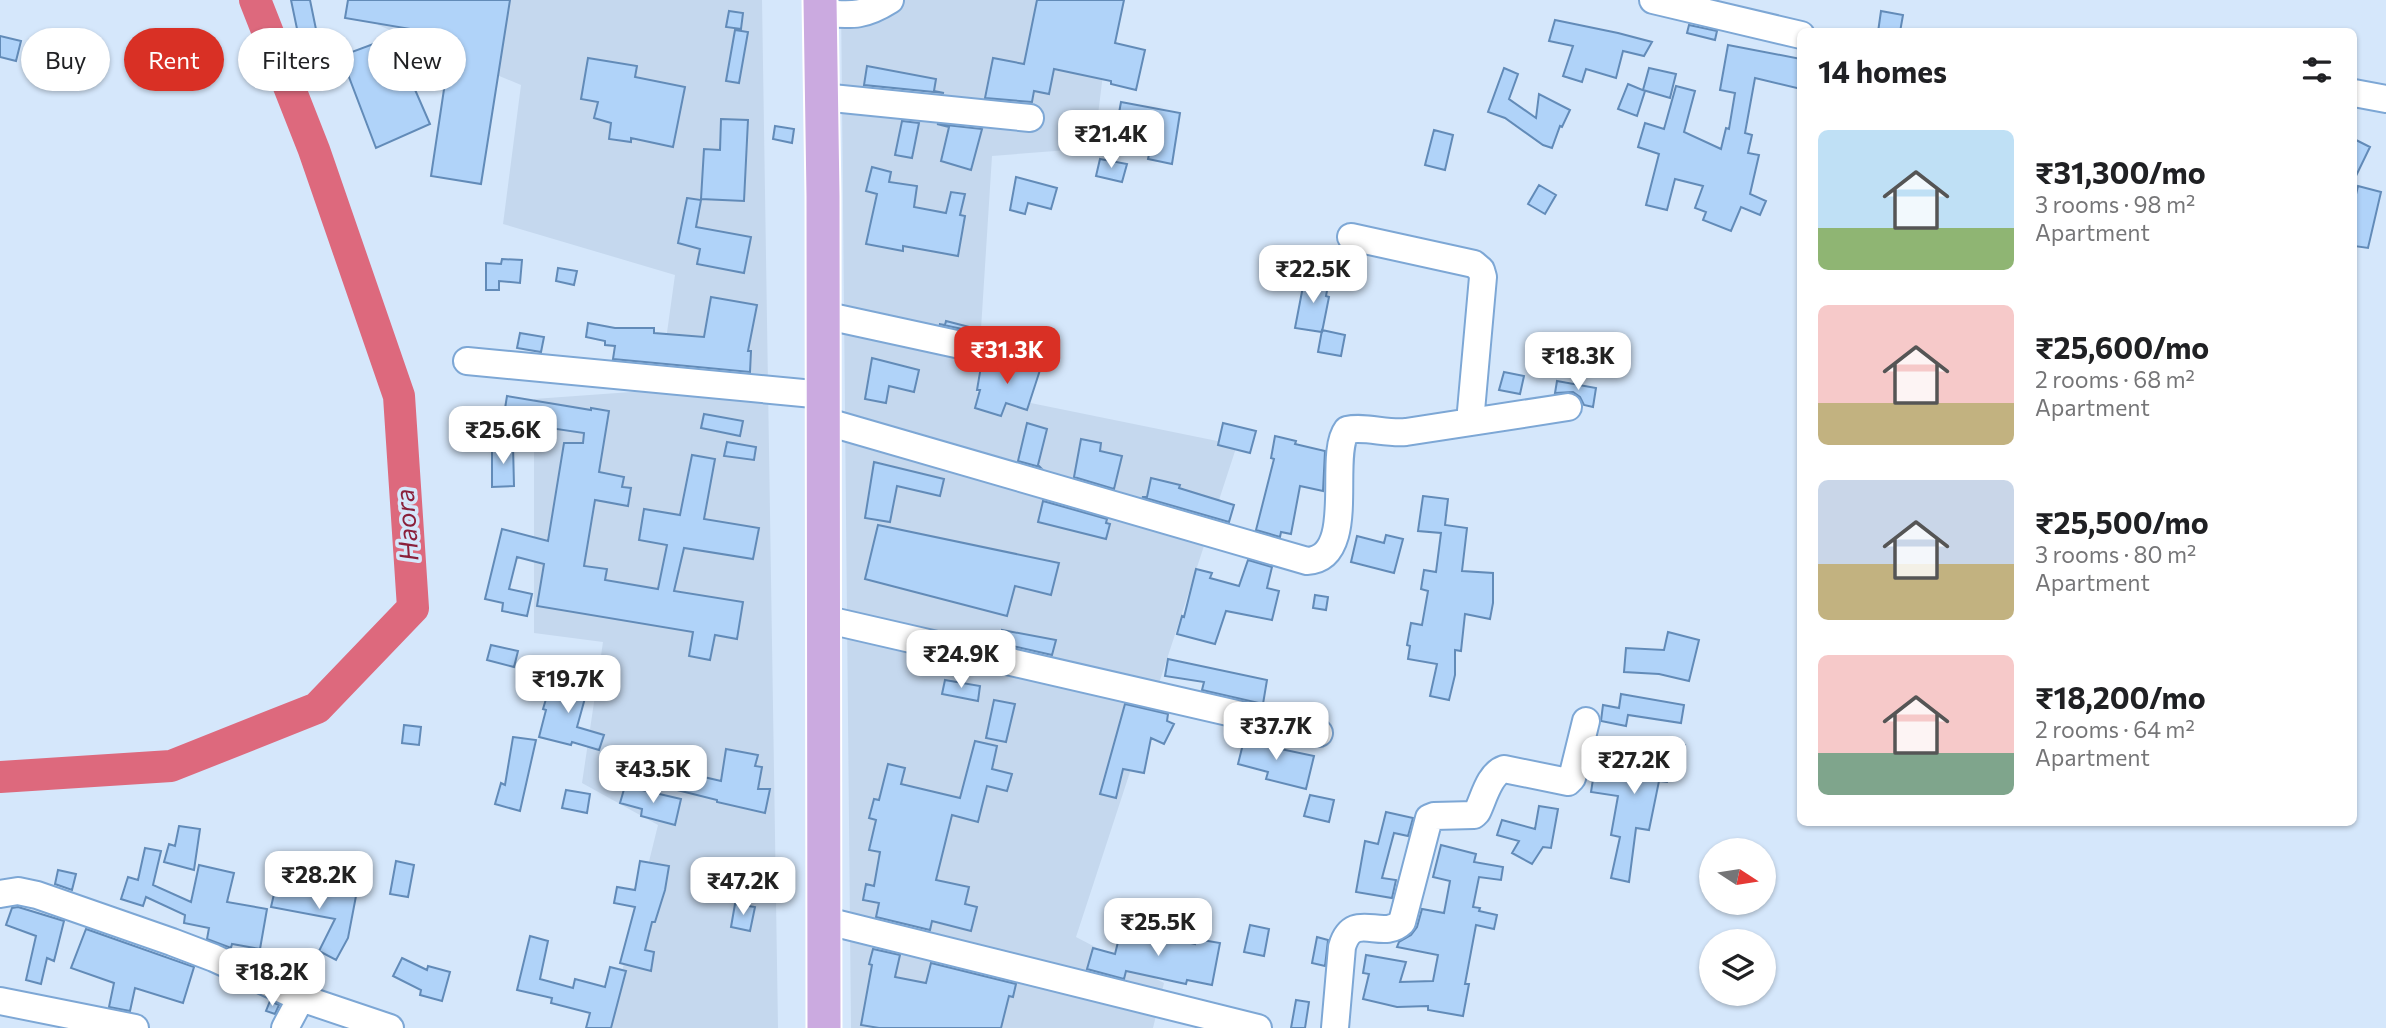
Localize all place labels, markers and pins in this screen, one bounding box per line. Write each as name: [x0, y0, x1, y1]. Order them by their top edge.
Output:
pin: ₹21.4K: [1054, 110, 1168, 170]
pin: ₹22.5K: [1256, 246, 1370, 305]
pin: ₹31.3K: [950, 326, 1064, 386]
pin: ₹18.3K: [1521, 332, 1635, 392]
pin: ₹25.6K: [446, 406, 560, 466]
pin: ₹24.9K: [904, 630, 1018, 690]
pin: ₹19.7K: [511, 656, 625, 715]
pin: ₹37.7K: [1219, 702, 1333, 762]
pin: ₹27.2K: [1577, 736, 1691, 796]
pin: ₹43.5K: [596, 746, 710, 805]
pin: ₹28.2K: [262, 852, 376, 911]
pin: ₹47.2K: [686, 858, 800, 917]
pin: ₹25.5K: [1101, 898, 1215, 958]
pin: ₹18.2K: [215, 948, 329, 1008]

